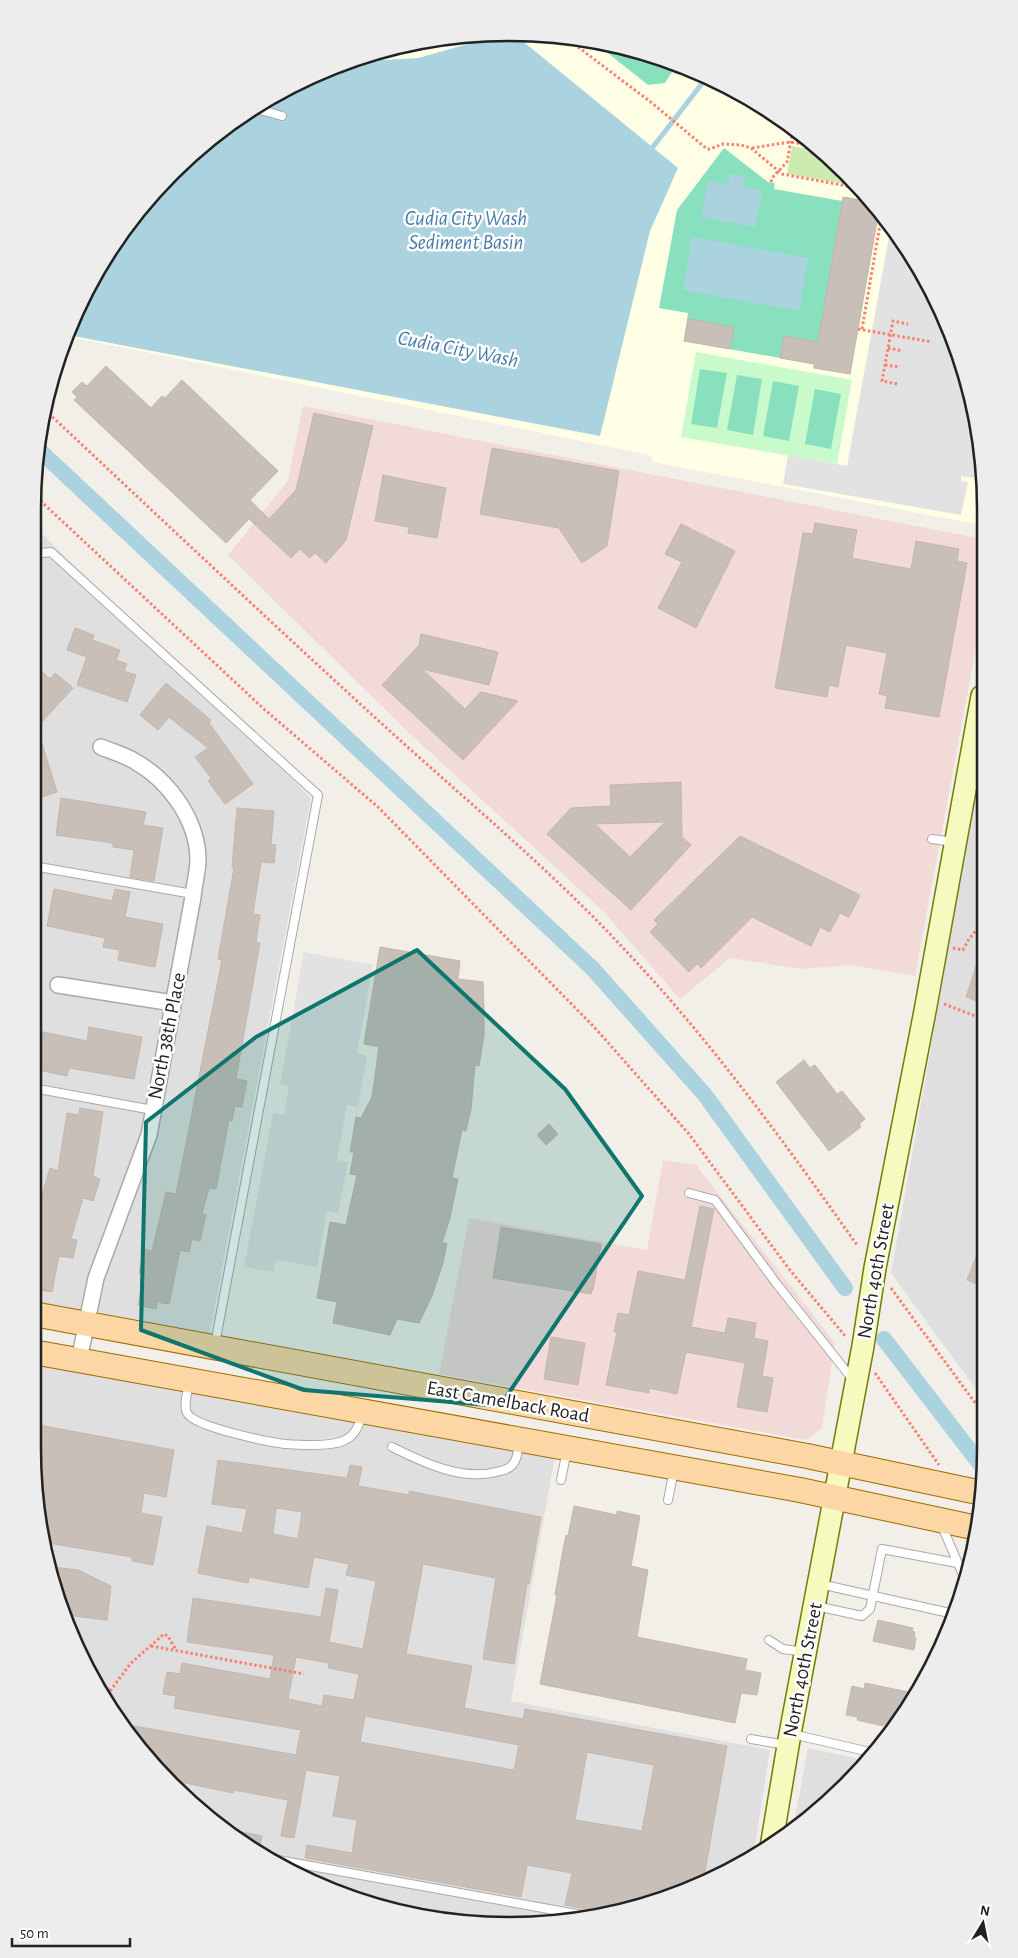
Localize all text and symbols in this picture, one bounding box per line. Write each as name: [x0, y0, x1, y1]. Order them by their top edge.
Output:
water label: Cudia City Wash Sediment Basin: [405, 208, 527, 253]
water label: Cudia City Wash: [396, 327, 520, 371]
street label: North 38th Place: [145, 971, 189, 1101]
street label: North 40th Street: [854, 1201, 898, 1340]
street label: East Camelback Road: [425, 1378, 591, 1426]
street label: North 40th Street: [780, 1600, 826, 1739]
north arrow: [958, 1898, 1008, 1948]
text: N: [979, 1903, 991, 1919]
scale bar: [12, 1916, 130, 1948]
text: 50 m: [20, 1926, 49, 1941]

